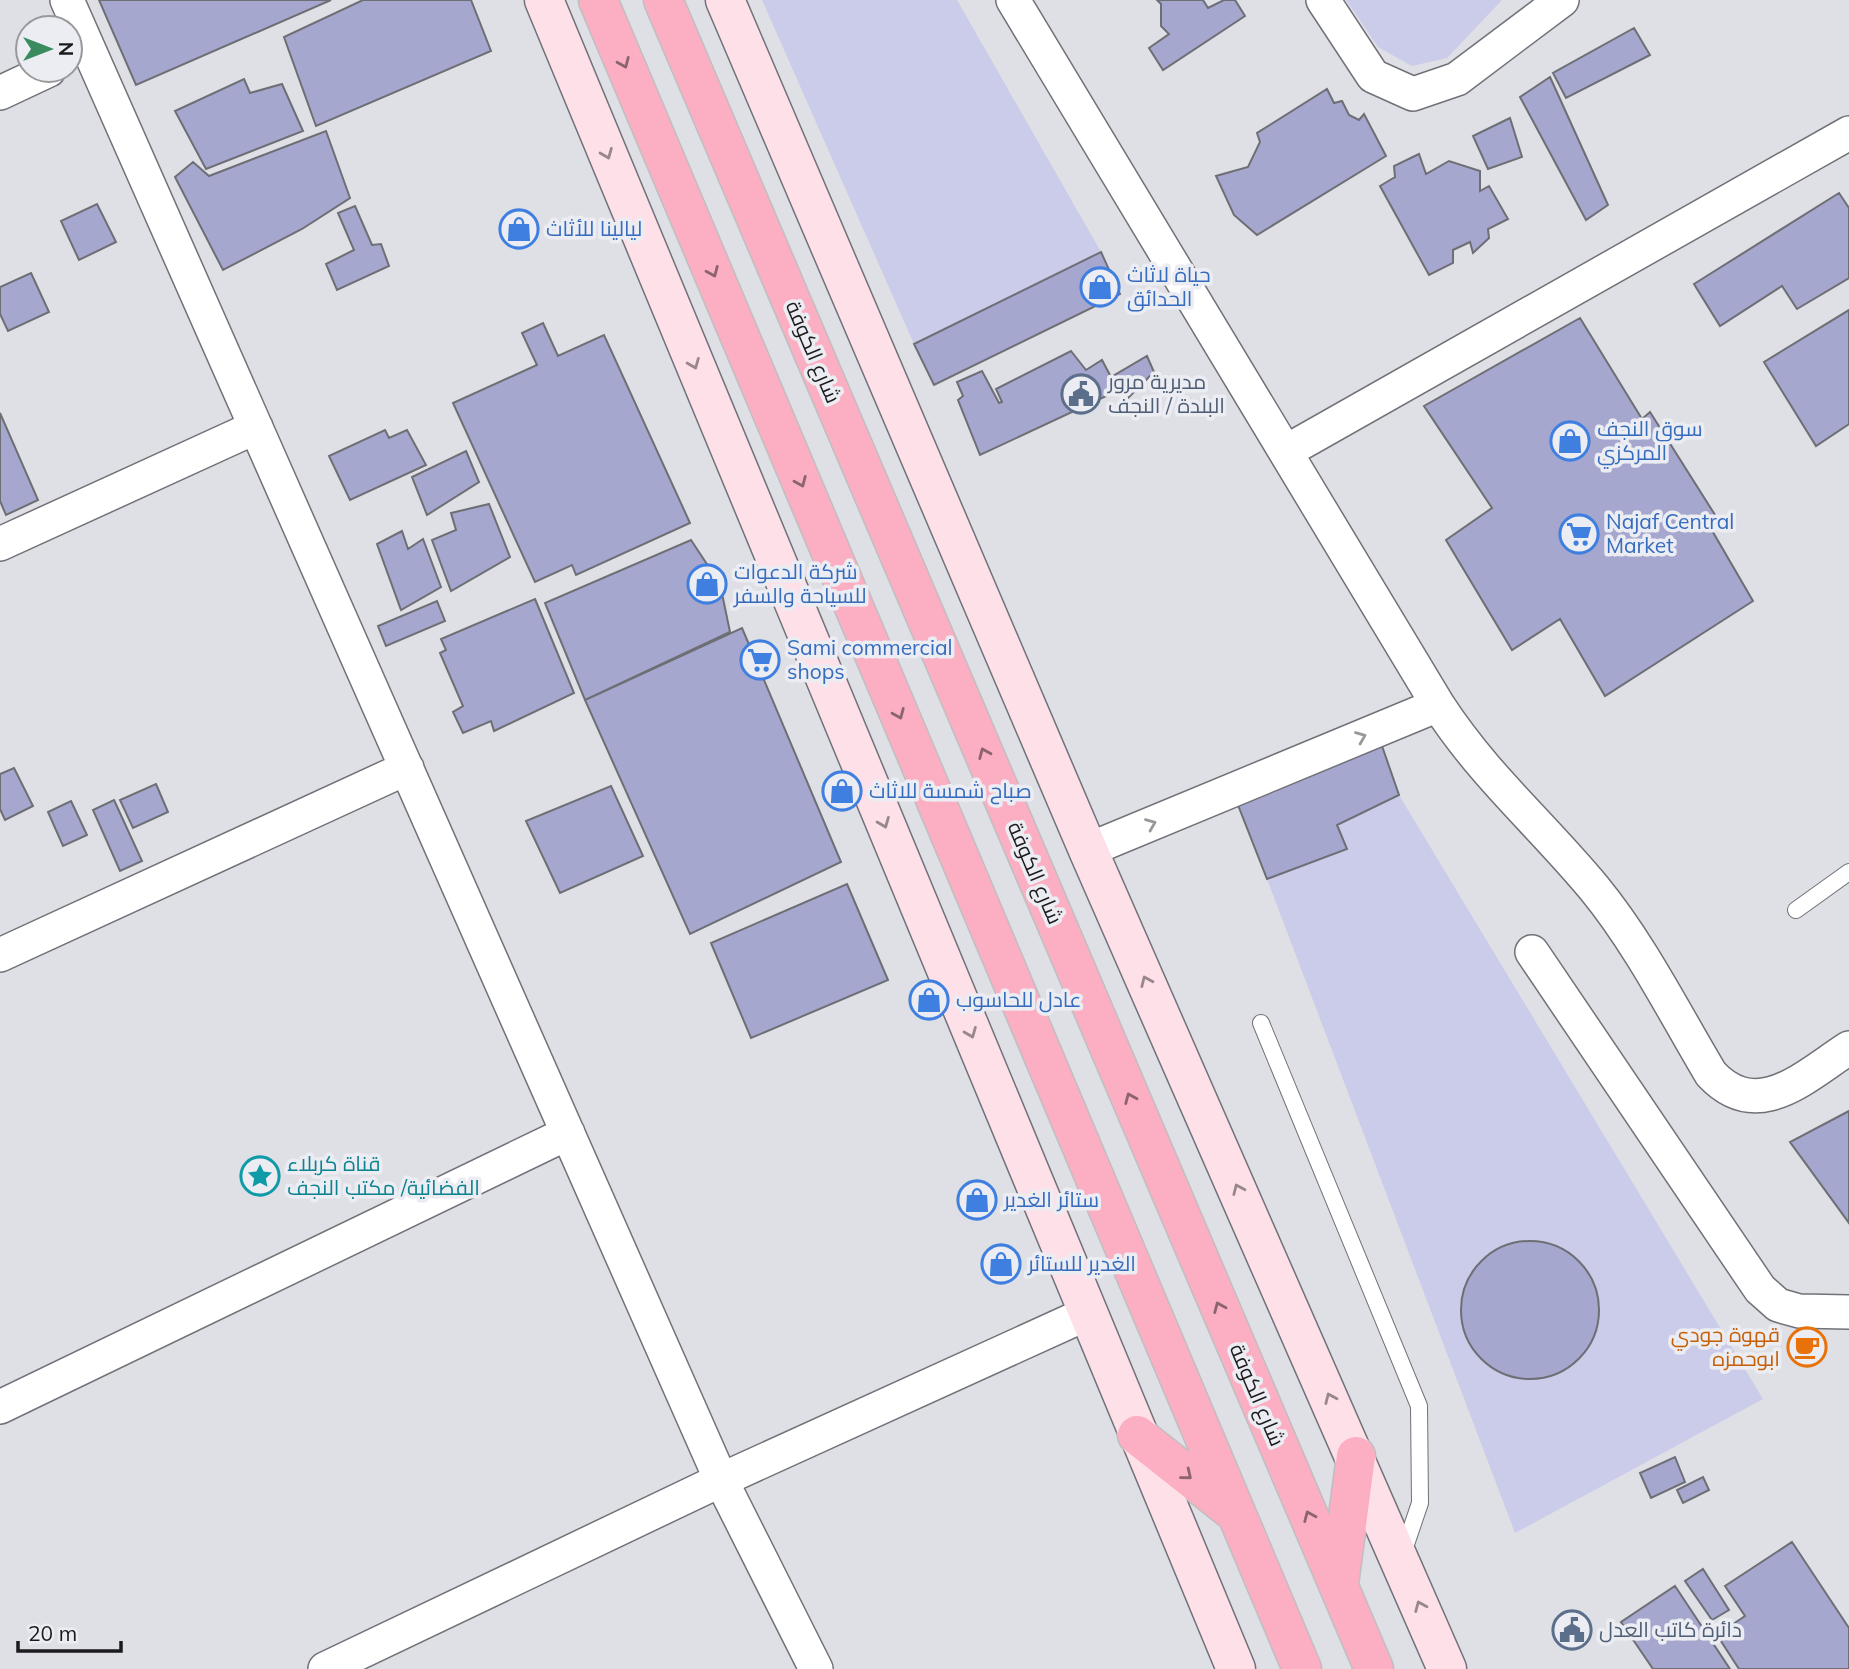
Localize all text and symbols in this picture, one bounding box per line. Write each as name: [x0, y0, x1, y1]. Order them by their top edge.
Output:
north arrow: [14, 14, 84, 84]
text: N: [54, 42, 78, 56]
one-way arrow: [616, 56, 630, 68]
one-way arrow: [599, 146, 613, 159]
shop icon: ليالينا للأثاث: [498, 208, 540, 250]
place label: ليالينا للأثاث: [546, 215, 642, 241]
place label: حياة لاثاث الحدائق: [1127, 261, 1211, 312]
one-way arrow: [704, 266, 718, 278]
shop icon: حياة لاثاث الحدائق: [1079, 266, 1121, 308]
street label: شارع الكوفة: [779, 297, 847, 407]
one-way arrow: [686, 357, 700, 369]
place label: مديرية مرور البلدة / النجف: [1107, 368, 1225, 418]
public building icon: مديرية مرور البلدة / النجف: [1060, 373, 1102, 415]
place label: سوق النجف المركزي: [1597, 415, 1703, 469]
shop icon: سوق النجف المركزي: [1549, 420, 1591, 462]
one-way arrow: [793, 475, 807, 487]
place label: Najaf Central Market: [1606, 508, 1734, 558]
supermarket icon: Najaf Central Market: [1558, 513, 1600, 555]
place label: شركة الدعوات للسياحة والسفر: [733, 558, 867, 608]
shop icon: شركة الدعوات للسياحة والسفر: [686, 563, 728, 605]
place label: Sami commercial shops: [787, 634, 953, 684]
supermarket icon: Sami commercial shops: [739, 639, 781, 681]
one-way arrow: [891, 707, 905, 719]
one-way arrow: [1355, 731, 1367, 745]
one-way arrow: [978, 748, 992, 760]
shop icon: صباح شمسة للاثاث: [821, 770, 863, 812]
place label: صباح شمسة للاثاث: [869, 777, 1032, 805]
one-way arrow: [875, 817, 889, 829]
street label: شارع الكوفة: [1001, 818, 1069, 928]
one-way arrow: [1145, 818, 1157, 832]
one-way arrow: [1140, 976, 1154, 988]
shop icon: عادل للحاسوب: [908, 979, 950, 1021]
place label: عادل للحاسوب: [956, 986, 1081, 1013]
one-way arrow: [962, 1027, 976, 1039]
one-way arrow: [1125, 1092, 1139, 1104]
place label: قناة كربلاء الفضائية/ مكتب النجف: [287, 1150, 480, 1200]
place icon: قناة كربلاء الفضائية/ مكتب النجف: [239, 1155, 281, 1197]
shop icon: ستائر الغدير: [956, 1179, 998, 1221]
one-way arrow: [1232, 1184, 1246, 1197]
place label: ستائر الغدير: [1003, 1186, 1099, 1212]
shop icon: الغدير للستائر: [980, 1243, 1022, 1285]
place label: الغدير للستائر: [1027, 1250, 1136, 1276]
one-way arrow: [1214, 1302, 1228, 1314]
place label: قهوة جودي ابوحمزه: [1671, 1321, 1780, 1371]
cafe icon: قهوة جودي ابوحمزه: [1786, 1326, 1828, 1368]
street label: شارع الكوفة: [1223, 1340, 1291, 1450]
one-way arrow: [1324, 1392, 1338, 1405]
one-way arrow: [1179, 1467, 1192, 1479]
one-way arrow: [1303, 1511, 1317, 1523]
one-way arrow: [1414, 1601, 1428, 1614]
public building icon: دائرة كاتب العدل: [1551, 1609, 1593, 1651]
scale bar: [18, 1610, 121, 1654]
place label: دائرة كاتب العدل: [1599, 1616, 1742, 1643]
text: 20 m: [28, 1620, 77, 1646]

